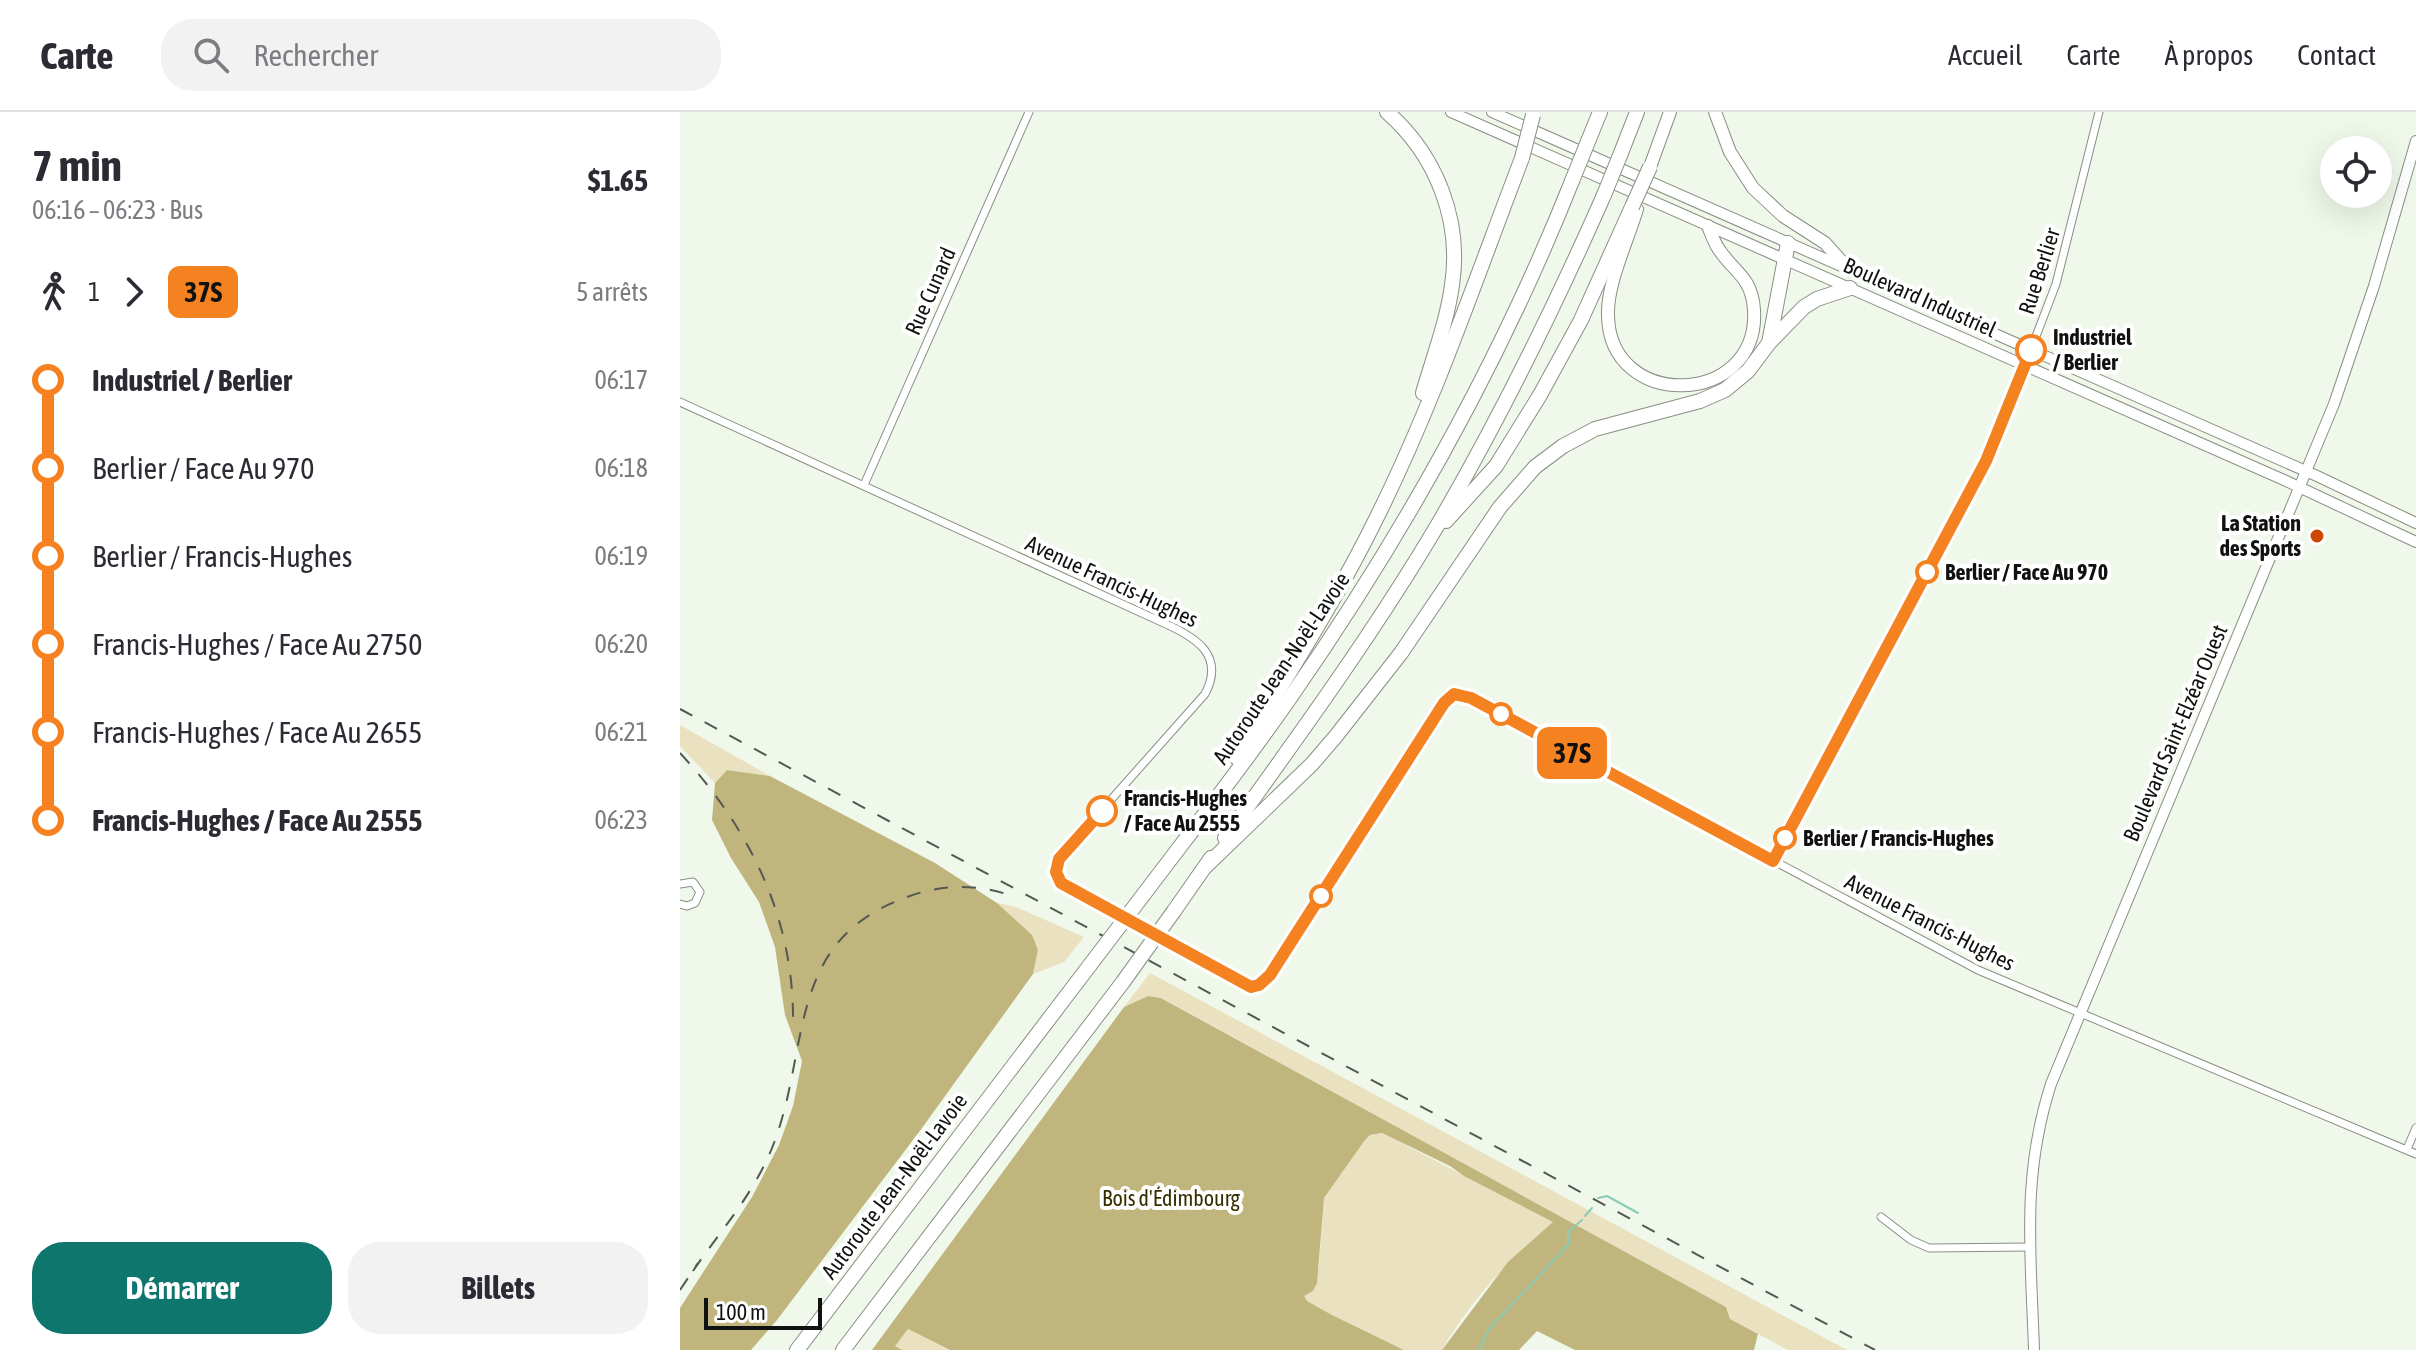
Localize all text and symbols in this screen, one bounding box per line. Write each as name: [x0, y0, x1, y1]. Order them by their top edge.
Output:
search box: [161, 19, 721, 91]
icon: search: [189, 33, 233, 77]
text: Carte: [40, 34, 113, 77]
text: Rechercher: [253, 38, 378, 72]
text: Accueil: [1948, 39, 2022, 71]
text: Carte: [2066, 39, 2121, 71]
text: À propos: [2165, 39, 2253, 71]
text: Contact: [2297, 39, 2376, 71]
map controls: [2320, 136, 2392, 208]
button: locate: [2320, 136, 2392, 208]
text: 7 min: [32, 140, 122, 190]
text: $1.65: [588, 163, 648, 197]
text: 06:16 – 06:23 · Bus: [32, 195, 203, 225]
street label: Rue Berlier: [2013, 224, 2065, 317]
street label: Rue Cunard: [899, 243, 961, 339]
street label: Boulevard Industriel: [1840, 252, 2001, 342]
icon: walk: [32, 270, 76, 314]
icon: forward: [112, 270, 156, 314]
text: 37S: [184, 276, 222, 308]
text: 1: [88, 277, 100, 307]
text: 5 arrêts: [576, 277, 648, 307]
place label: Industriel / Berlier: [2053, 324, 2133, 375]
marker: Industriel / Berlier: [2016, 335, 2046, 365]
text: Industriel / Berlier: [92, 363, 292, 397]
text: 06:17: [594, 365, 648, 395]
text: Berlier / Face Au 970: [92, 451, 314, 485]
text: 06:18: [594, 453, 648, 483]
place label: La Station des Sports: [2219, 510, 2301, 561]
marker: La Station des Sports: [2308, 527, 2326, 545]
street label: Avenue Francis-Hughes: [1022, 530, 1202, 632]
text: Berlier / Francis-Hughes: [92, 539, 352, 573]
text: 06:19: [594, 541, 648, 571]
place label: Berlier / Face Au 970: [1945, 559, 2108, 585]
marker: Berlier / Face Au 970: [1916, 561, 1938, 583]
street label: Autoroute Jean-Noël-Lavoie: [1207, 567, 1355, 769]
street label: Boulevard Saint-Elzéar Ouest: [2118, 621, 2232, 845]
text: Francis-Hughes / Face Au 2750: [92, 627, 422, 661]
text: 06:20: [594, 629, 648, 659]
unlabelled marker: [1490, 703, 1512, 725]
text: Francis-Hughes / Face Au 2655: [92, 715, 422, 749]
text: 06:21: [594, 717, 648, 747]
line badge: 37S: [1526, 727, 1618, 779]
text: 37S: [1553, 737, 1591, 769]
place label: Francis-Hughes / Face Au 2555: [1124, 785, 1247, 836]
marker: Francis-Hughes / Face Au 2555: [1087, 796, 1117, 826]
text: Francis-Hughes / Face Au 2555: [92, 803, 422, 837]
text: 06:23: [594, 805, 648, 835]
place label: Berlier / Francis-Hughes: [1803, 825, 1994, 851]
marker: Berlier / Francis-Hughes: [1774, 827, 1796, 849]
street label: Avenue Francis-Hughes: [1841, 868, 2019, 976]
unlabelled marker: [1310, 885, 1332, 907]
street label: Autoroute Jean-Noël-Lavoie: [816, 1088, 972, 1284]
park label: Bois d'Édimbourg: [1102, 1185, 1241, 1211]
button: Démarrer: [32, 1242, 332, 1334]
button: Billets: [348, 1242, 648, 1334]
scale bar: [704, 1294, 822, 1330]
text: 100 m: [716, 1299, 766, 1325]

